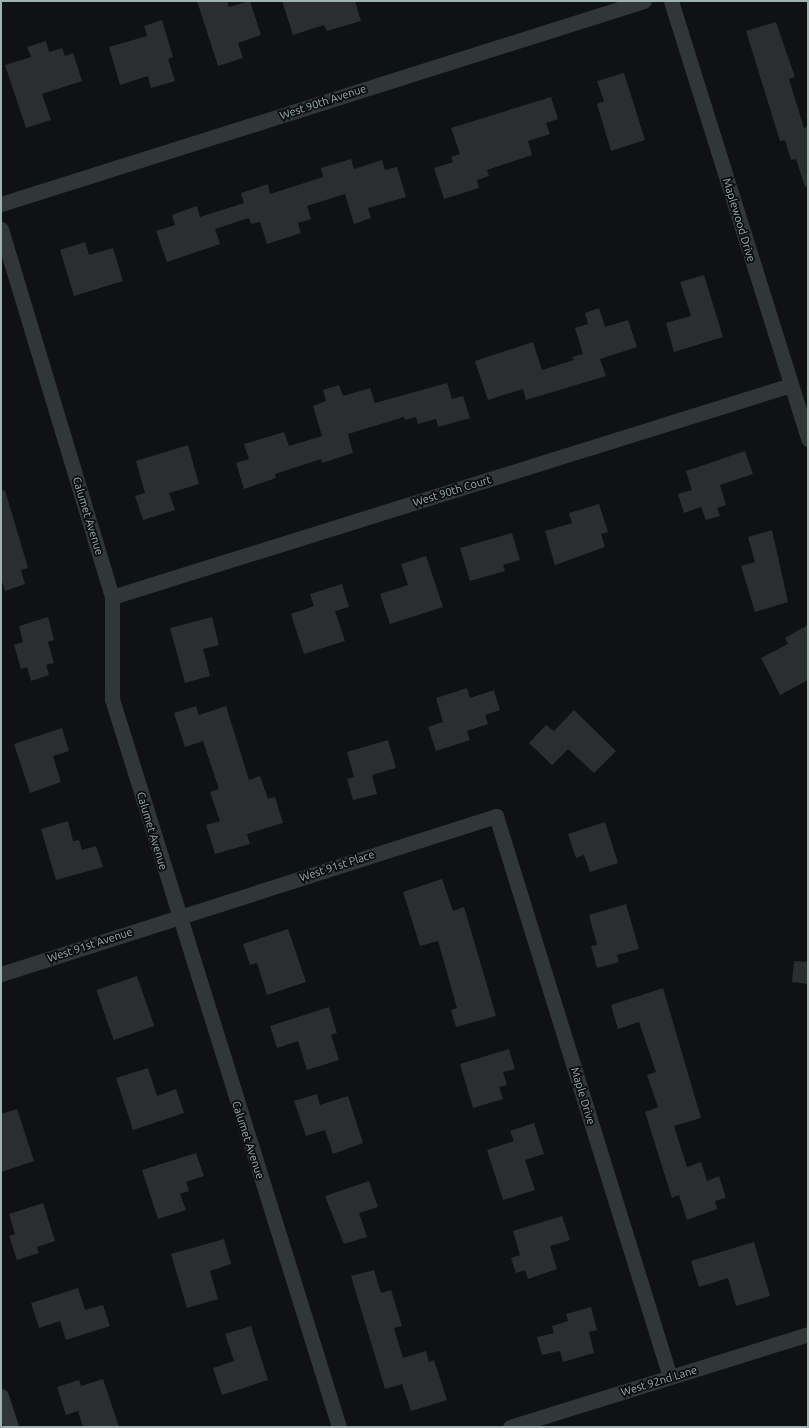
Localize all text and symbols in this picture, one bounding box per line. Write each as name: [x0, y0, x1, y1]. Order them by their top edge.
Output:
street label: West 90th Avenue: [278, 82, 368, 122]
street label: Maplewood Drive: [720, 176, 758, 264]
street label: West 90th Court: [411, 473, 493, 509]
street label: Calumet Avenue: [70, 475, 106, 557]
street label: Calumet Avenue: [134, 790, 170, 872]
street label: West 91st Place: [298, 848, 376, 884]
street label: West 91st Avenue: [46, 925, 134, 965]
street label: Maple Drive: [568, 1066, 598, 1126]
street label: Calumet Avenue: [229, 1099, 267, 1181]
street label: West 92nd Lane: [619, 1363, 699, 1399]

